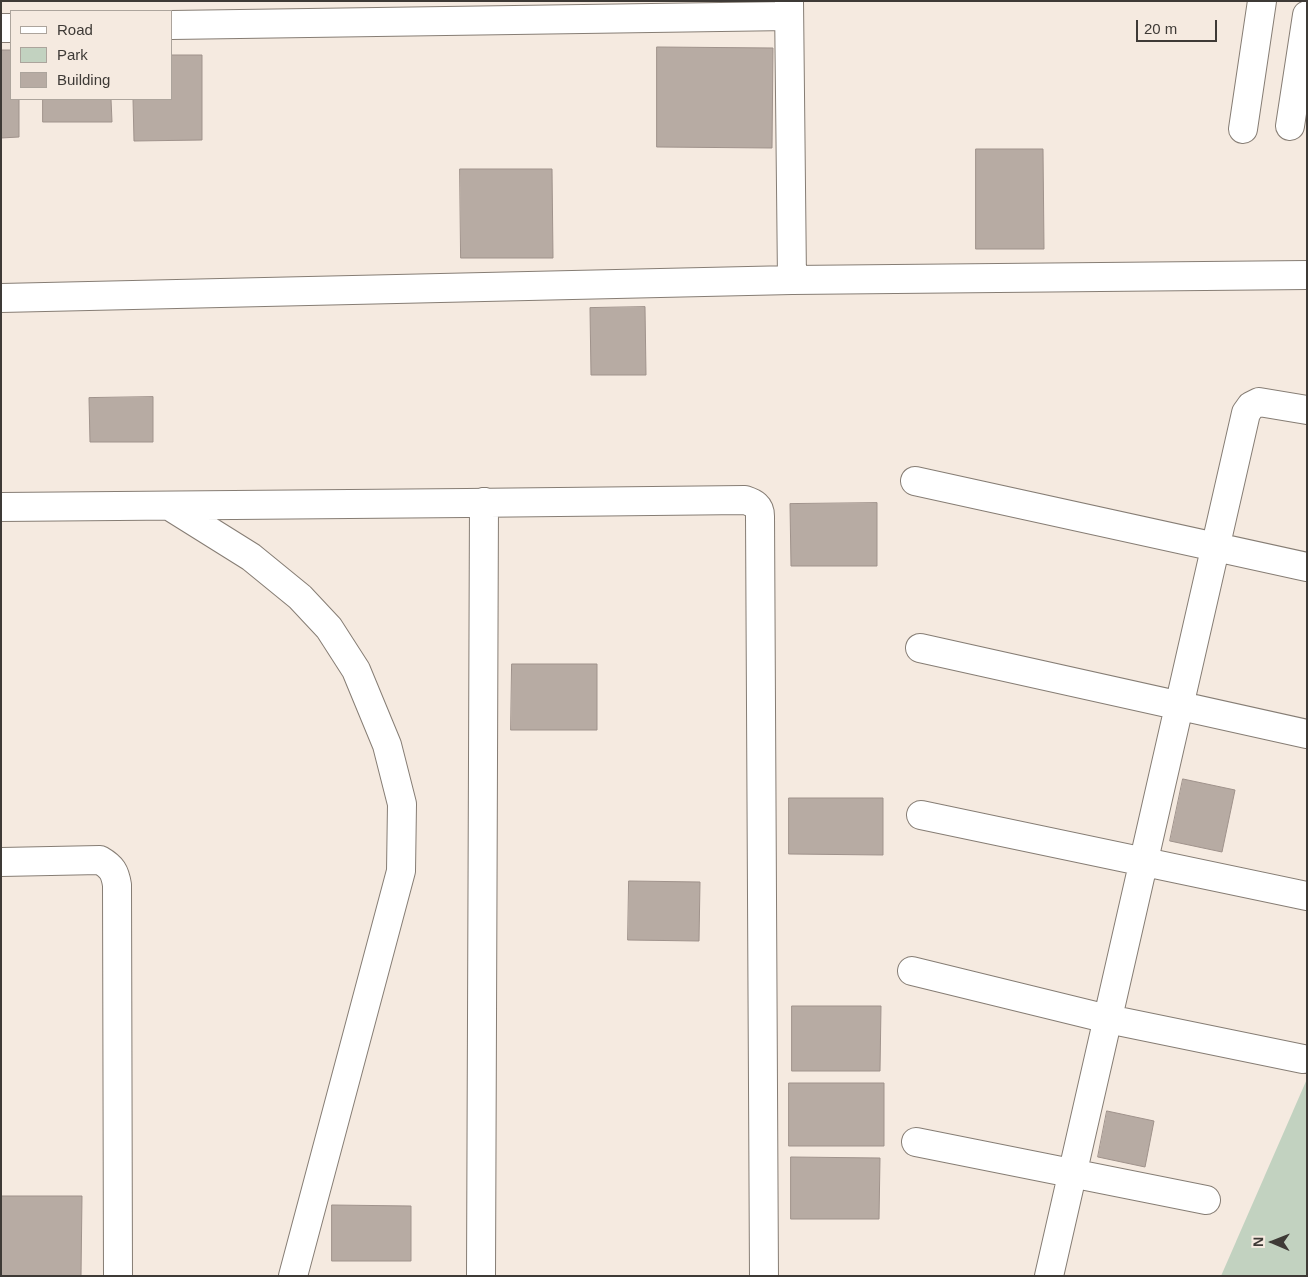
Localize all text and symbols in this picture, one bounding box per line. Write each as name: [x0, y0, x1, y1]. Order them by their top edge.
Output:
legend: [10, 10, 172, 100]
scale bar: [1138, 10, 1219, 42]
text: 20 m: [1144, 20, 1177, 37]
text: Road: [57, 21, 93, 38]
text: Park: [57, 46, 88, 63]
text: Building: [57, 71, 110, 88]
north arrow: [1248, 1217, 1298, 1267]
text: N: [1250, 1237, 1266, 1247]

